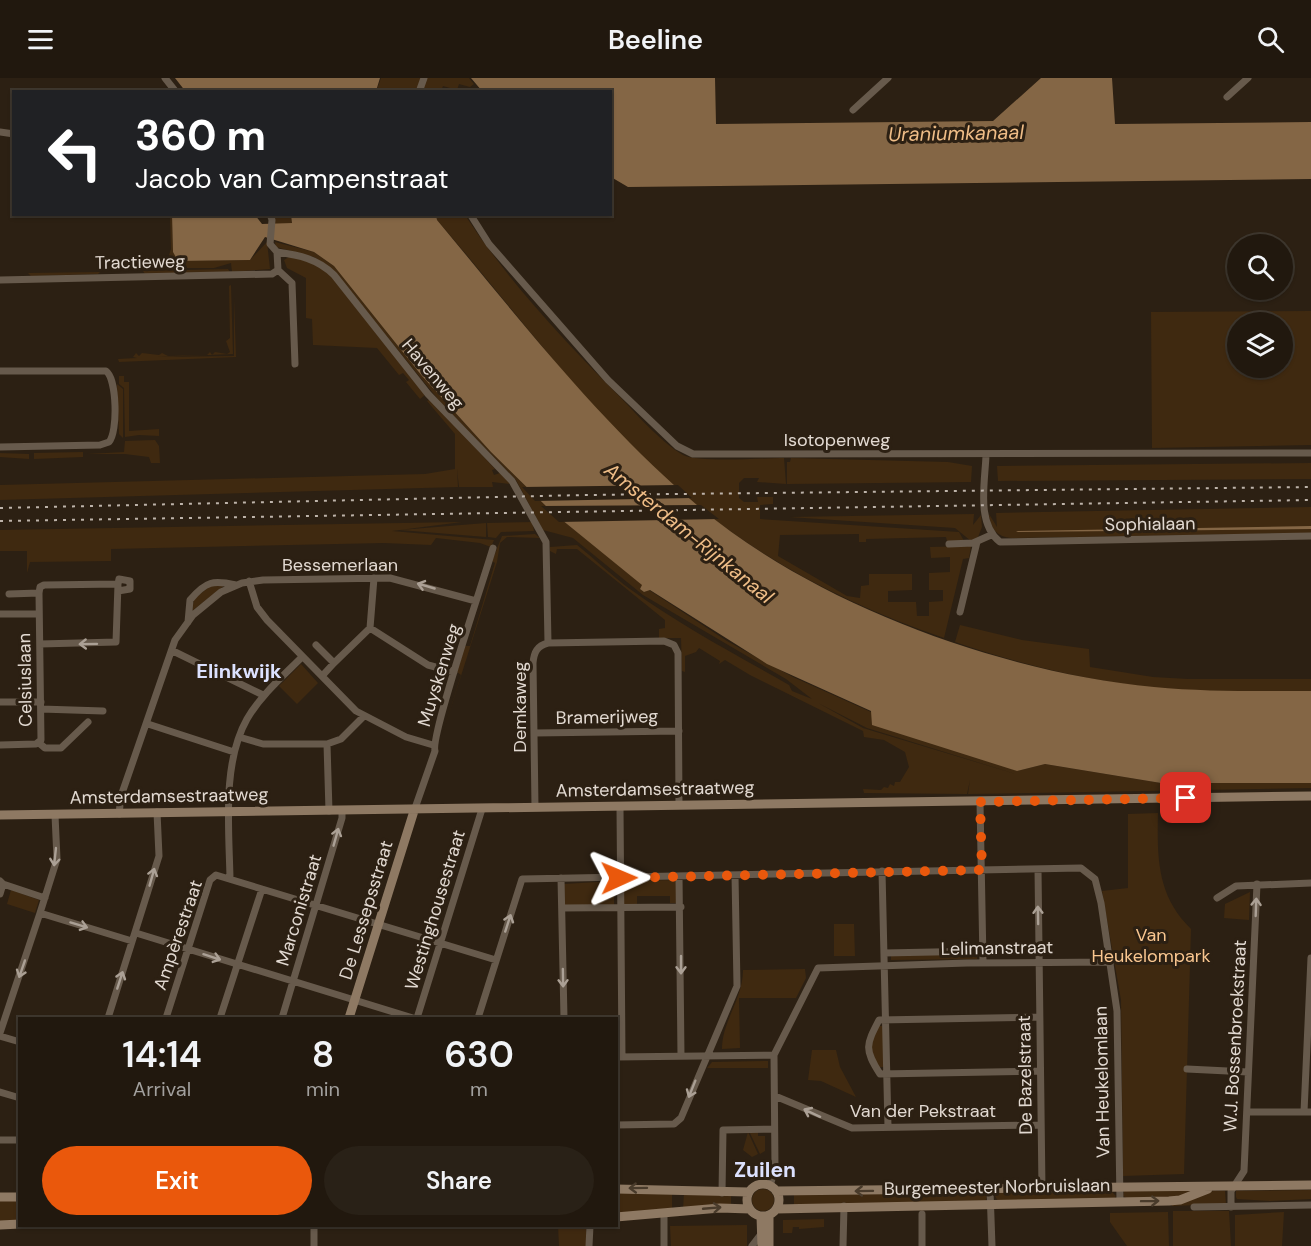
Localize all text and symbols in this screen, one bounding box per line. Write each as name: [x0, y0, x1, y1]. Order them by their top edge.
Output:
text: Beeline: [608, 22, 703, 57]
icon: menu: [24, 23, 57, 56]
icon: search: [1254, 23, 1287, 56]
text: 360 m: [135, 108, 266, 163]
icon: left: [36, 114, 114, 192]
water label: Uraniumkanaal: [888, 119, 1025, 147]
text: Jacob van Campenstraat: [135, 161, 449, 196]
map controls: [1227, 234, 1293, 378]
button: search: [1227, 234, 1293, 300]
street label: Tractieweg: [95, 249, 185, 275]
button: layers: [1227, 312, 1293, 378]
street label: Havenweg: [397, 334, 469, 414]
street label: Isotopenweg: [784, 428, 890, 452]
water label: Amsterdam-Rijnkanaal: [598, 456, 779, 610]
street label: Sophialaan: [1104, 511, 1196, 537]
street label: Bessemerlaan: [282, 553, 398, 577]
one-way arrow: [417, 580, 436, 591]
street label: Muyskenweg: [412, 621, 466, 729]
street label: Celsiuslaan: [12, 633, 38, 727]
one-way arrow: [79, 638, 99, 650]
district label: Elinkwijk: [196, 658, 282, 684]
street label: Demkaweg: [508, 662, 532, 752]
street label: Bramerijweg: [556, 704, 658, 730]
pin: [1160, 772, 1211, 823]
street label: Amsterdamsestraatweg: [555, 775, 755, 803]
icon: arrive: [1169, 781, 1202, 814]
street label: Amsterdamsestraatweg: [69, 782, 269, 810]
street label: Westinghousestraat: [399, 827, 471, 993]
one-way arrow: [331, 828, 342, 847]
street label: De Lessepsstraat: [333, 838, 399, 982]
position arrow: [587, 846, 651, 910]
one-way arrow: [49, 847, 60, 866]
street label: Marconistraat: [271, 851, 327, 969]
one-way arrow: [147, 868, 158, 887]
street label: Ampèrestraat: [148, 877, 208, 993]
one-way arrow: [1251, 897, 1262, 917]
one-way arrow: [1033, 906, 1044, 926]
one-way arrow: [503, 914, 514, 933]
one-way arrow: [69, 920, 88, 931]
park label: Van Heukelompark: [1092, 923, 1210, 968]
street label: Lelimanstraat: [941, 935, 1053, 961]
street label: W.J. Bossenbroekstraat: [1218, 939, 1252, 1133]
one-way arrow: [202, 952, 221, 963]
one-way arrow: [675, 955, 687, 975]
one-way arrow: [15, 959, 26, 977]
one-way arrow: [557, 968, 569, 988]
one-way arrow: [115, 971, 126, 990]
street label: Van Heukelomlaan: [1089, 1006, 1115, 1158]
street label: De Bazelstraat: [1012, 1015, 1038, 1135]
text: 14:14: [122, 1031, 202, 1078]
text: 8: [312, 1031, 334, 1078]
text: 630: [444, 1031, 514, 1078]
text: Arrival: [133, 1076, 191, 1102]
text: min: [306, 1076, 340, 1102]
text: m: [470, 1076, 488, 1102]
one-way arrow: [686, 1080, 697, 1098]
street label: Van der Pekstraat: [850, 1099, 996, 1123]
one-way arrow: [803, 1106, 821, 1118]
button: Exit: [42, 1146, 312, 1215]
button: Share: [324, 1146, 594, 1215]
district label: Zuilen: [734, 1156, 796, 1184]
street label: Burgemeester Norbruislaan: [884, 1173, 1110, 1201]
one-way arrow: [629, 1183, 649, 1194]
one-way arrow: [854, 1185, 874, 1197]
one-way arrow: [1139, 1196, 1159, 1207]
one-way arrow: [701, 1203, 721, 1214]

